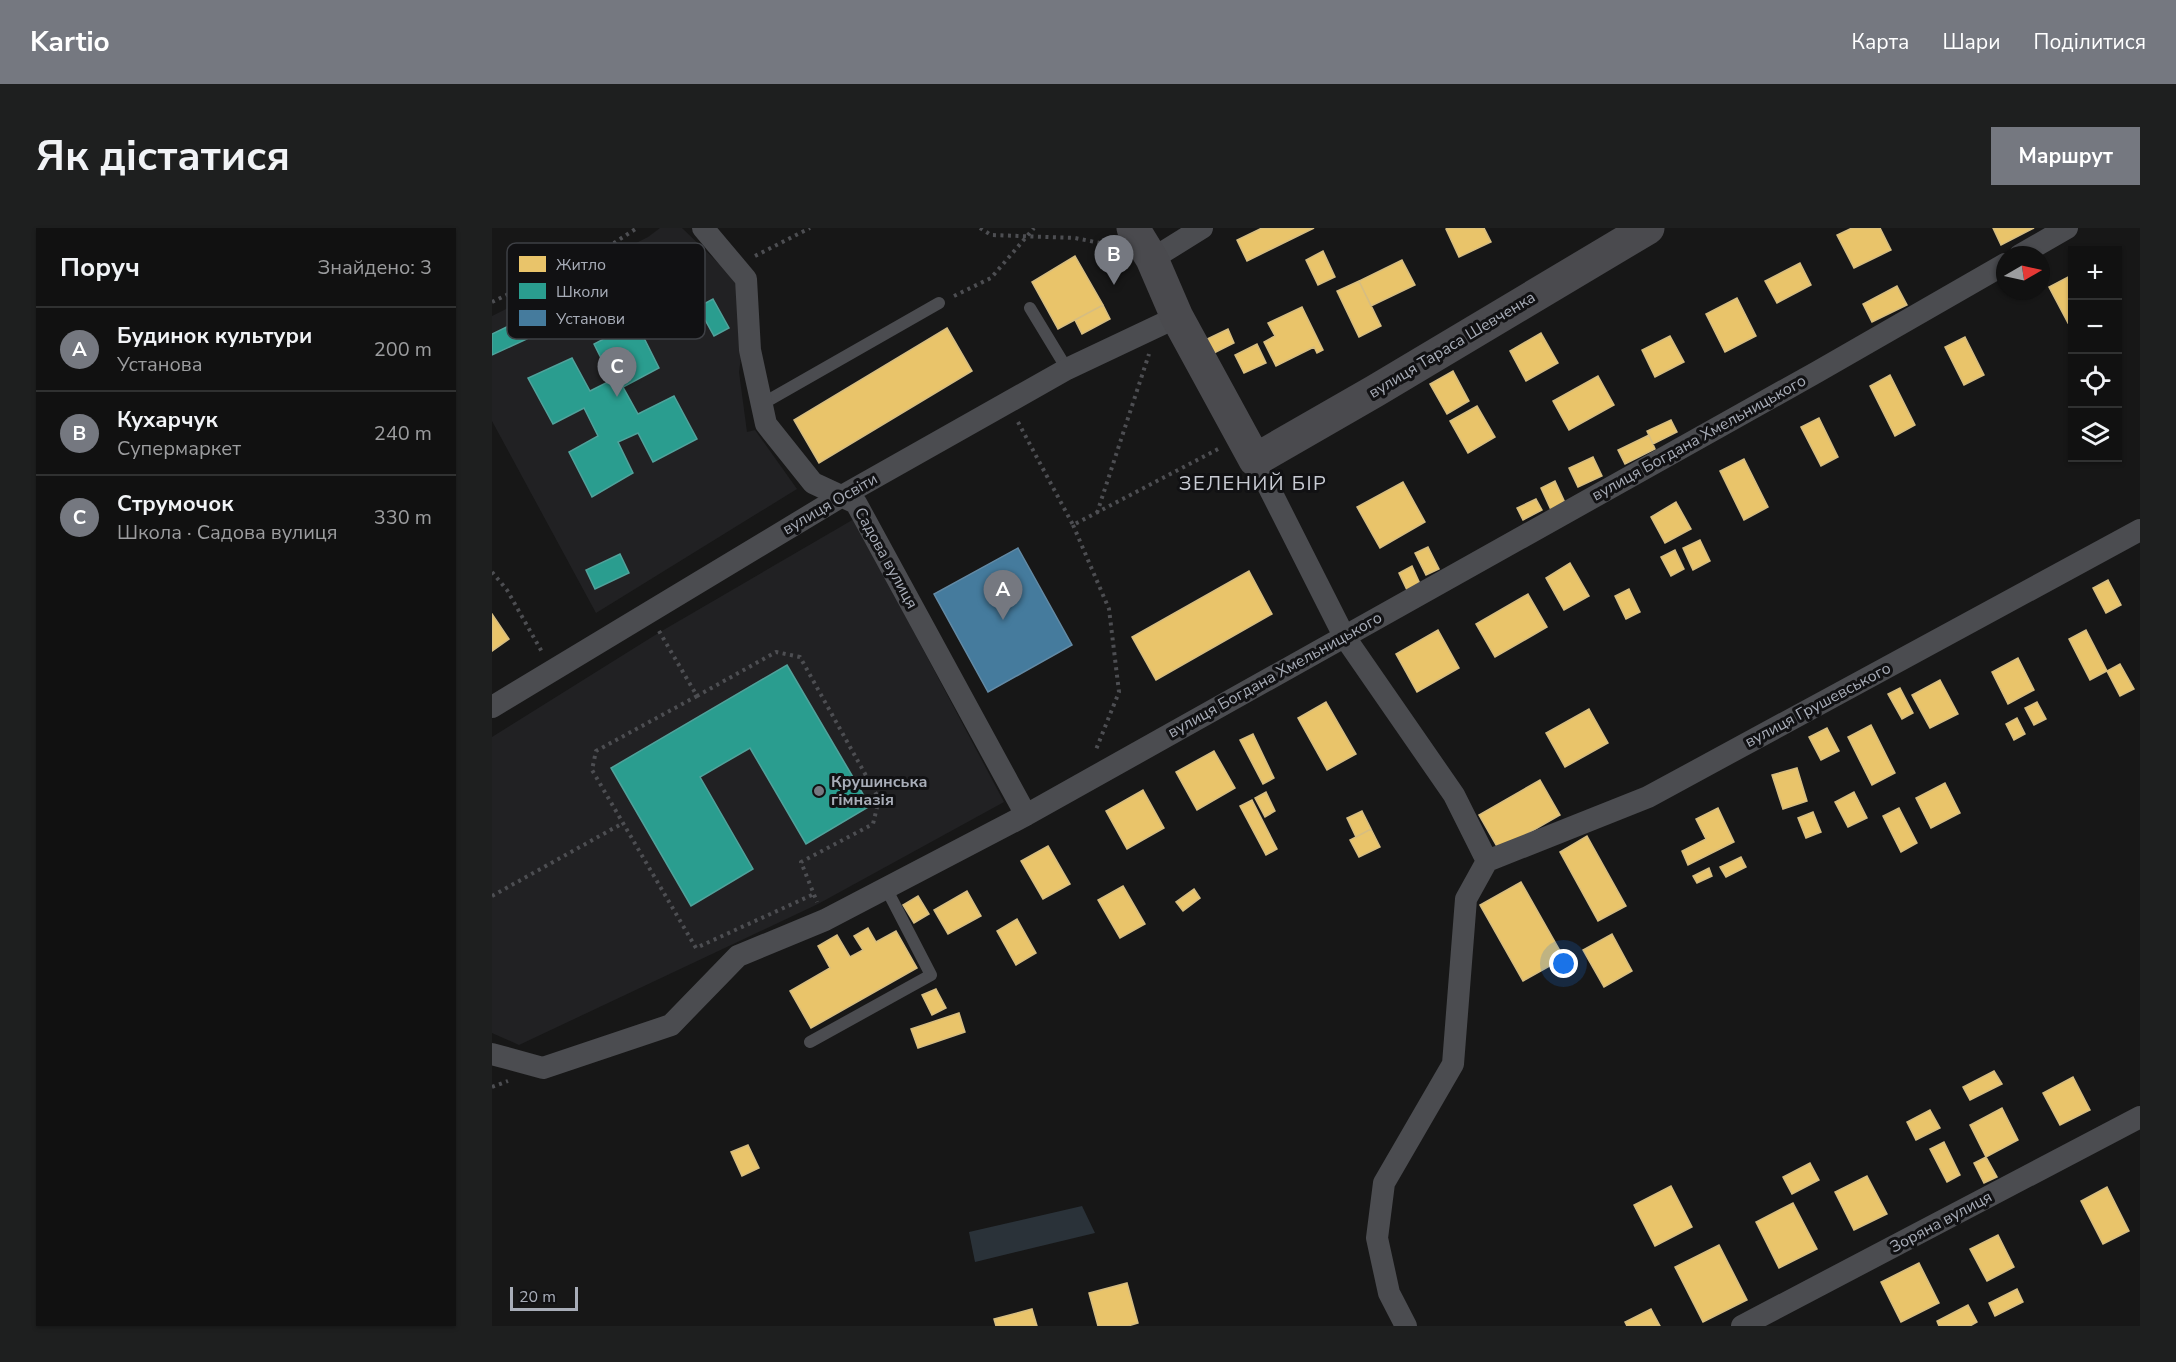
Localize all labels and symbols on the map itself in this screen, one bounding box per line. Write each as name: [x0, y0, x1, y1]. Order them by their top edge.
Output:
pin: B: [1094, 236, 1134, 285]
legend: [507, 243, 705, 339]
north arrow: [1996, 246, 2050, 300]
text: Житло: [556, 254, 606, 276]
text: Школи: [556, 281, 609, 303]
street label: вулиця Тараса Шевченка: [1364, 286, 1540, 404]
text: Установи: [555, 308, 625, 330]
pin: C: [598, 348, 636, 397]
street label: вулиця Богдана Хмельницького: [1588, 370, 1810, 506]
street label: вулиця Освіти: [778, 468, 882, 540]
district label: ЗЕЛЕНИЙ БІР: [1179, 470, 1327, 497]
street label: Садова вулиця: [849, 503, 923, 613]
pin: A: [984, 570, 1022, 620]
street label: вулиця Богдана Хмельницького: [1164, 607, 1386, 743]
street label: вулиця Грушевського: [1741, 657, 1895, 753]
place label: Крушинська гімназія: [831, 771, 927, 811]
marker: Крушинська гімназія: [812, 784, 826, 798]
your location: [1549, 949, 1578, 978]
street label: Зоряна вулиця: [1886, 1186, 1996, 1258]
scale bar: [510, 1284, 578, 1312]

